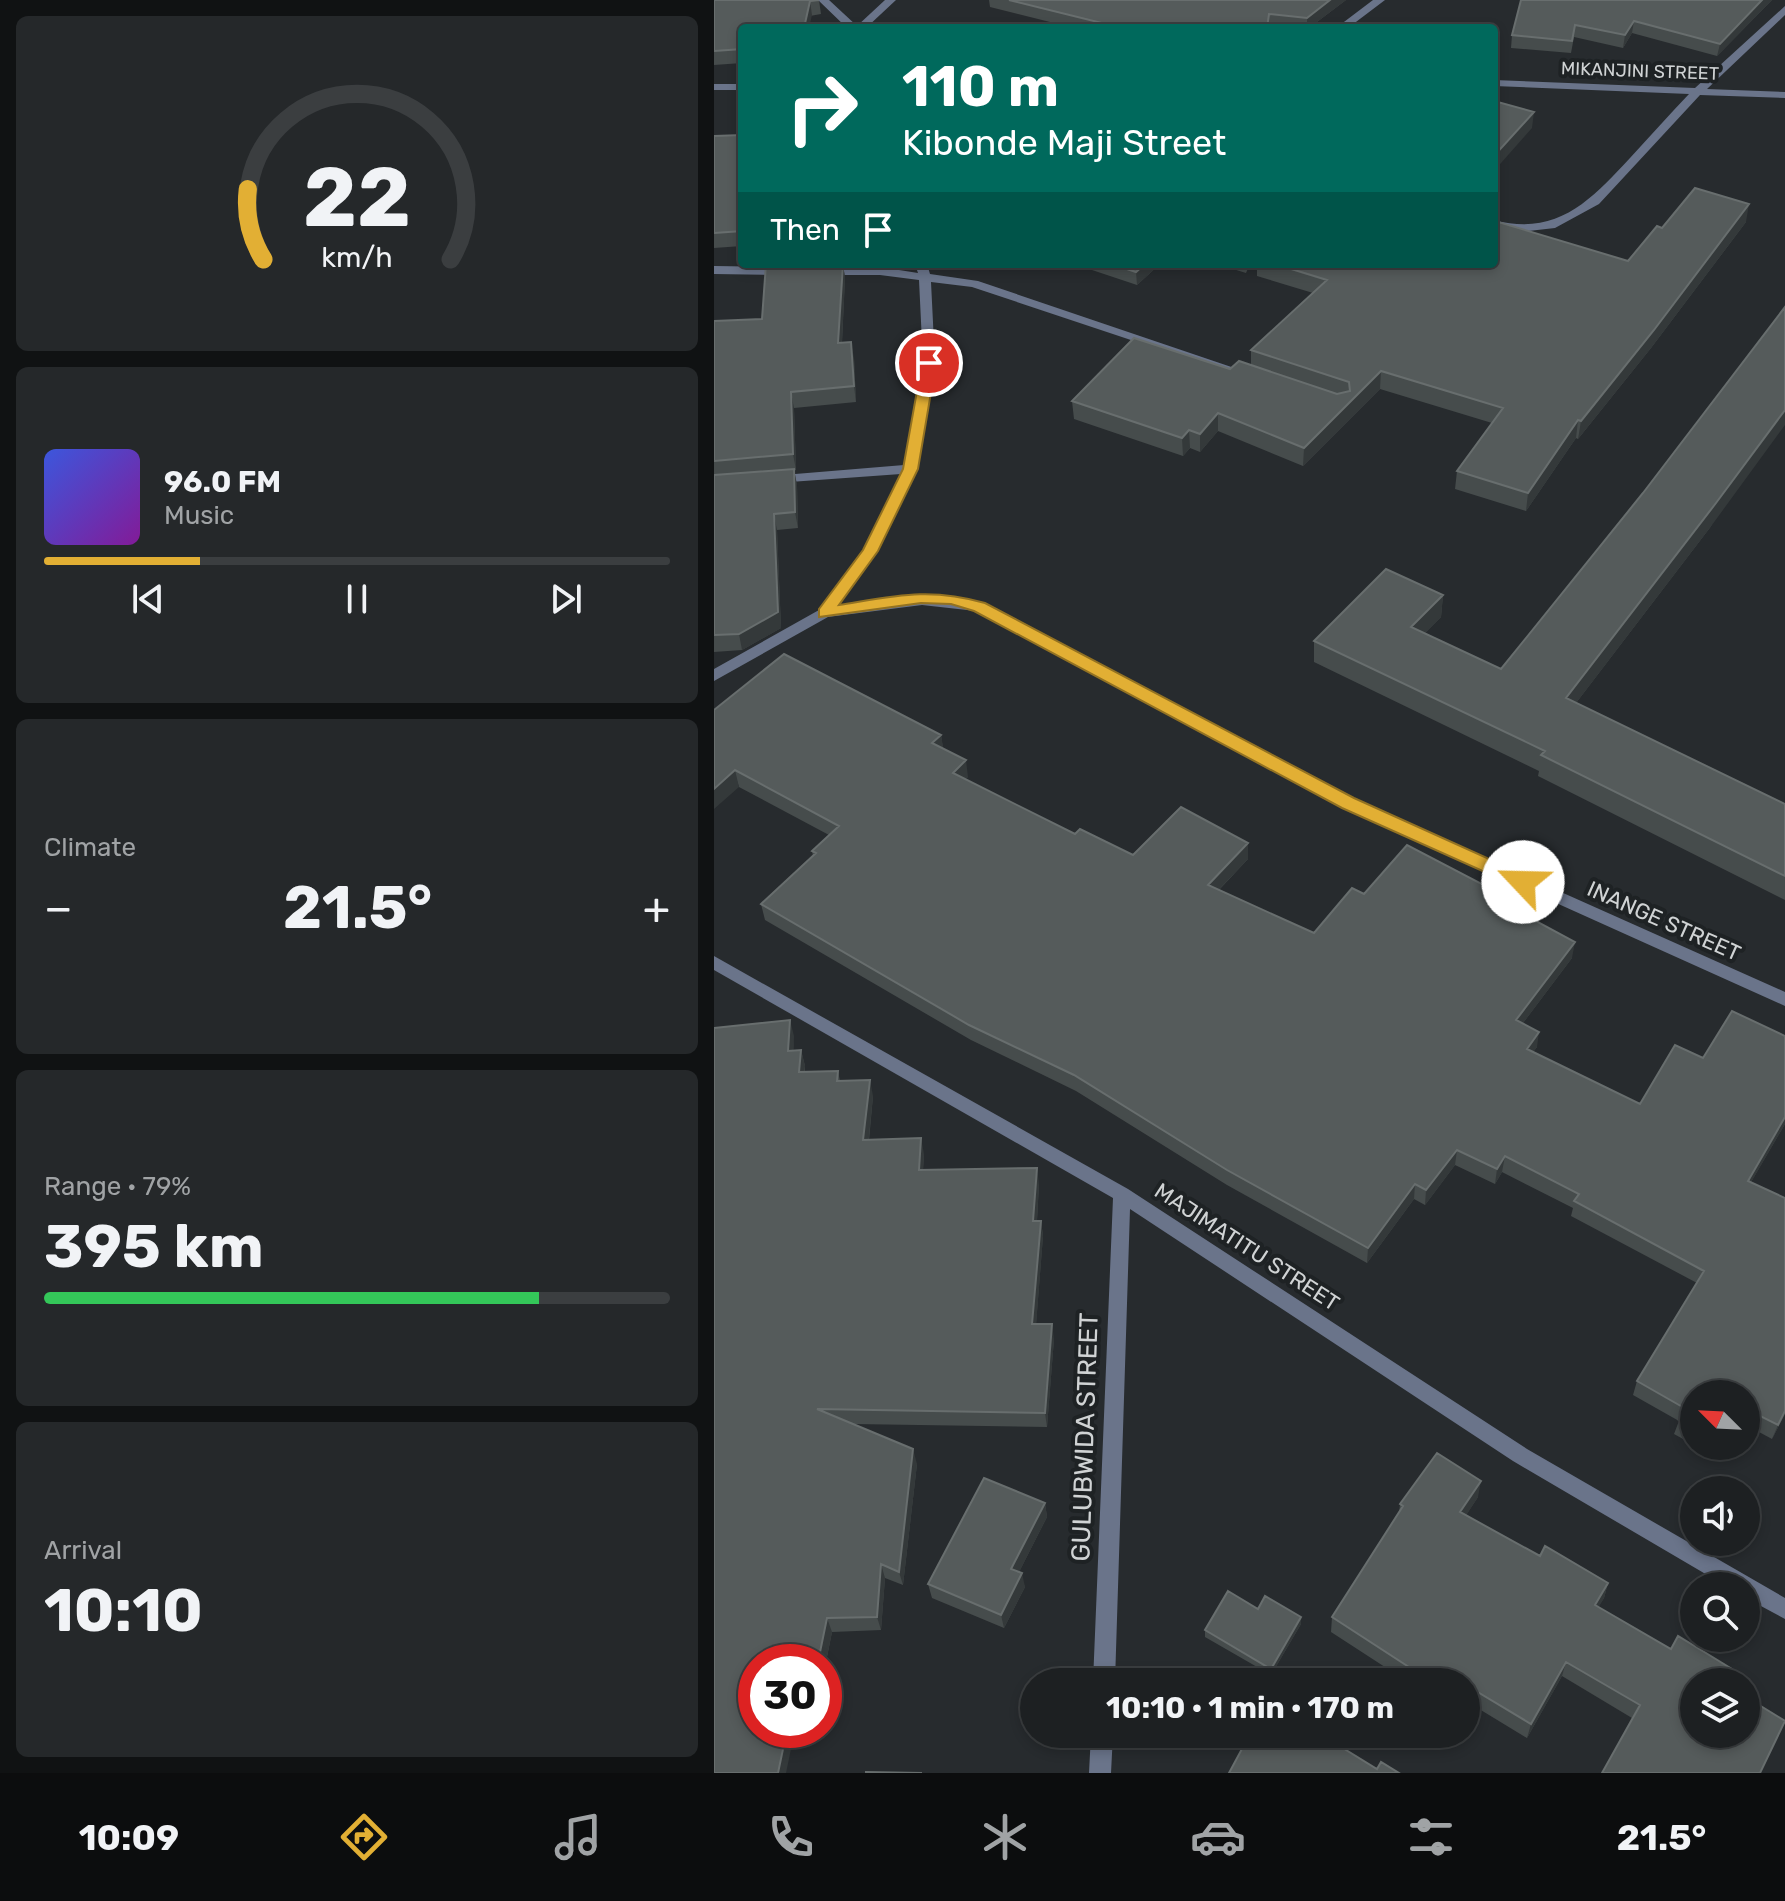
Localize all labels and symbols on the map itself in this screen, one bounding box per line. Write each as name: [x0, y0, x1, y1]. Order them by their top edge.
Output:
street label: MIKANJINI STREET: [1561, 57, 1719, 85]
pin: [895, 329, 963, 397]
position arrow: [1481, 840, 1565, 924]
street label: INANGE STREET: [1583, 875, 1745, 967]
street label: MAJIMATITU STREET: [1150, 1177, 1345, 1317]
street label: GULUBWIDA STREET: [1065, 1312, 1105, 1562]
north arrow: [1680, 1380, 1760, 1460]
speed limit sign: 30: [738, 1644, 842, 1748]

